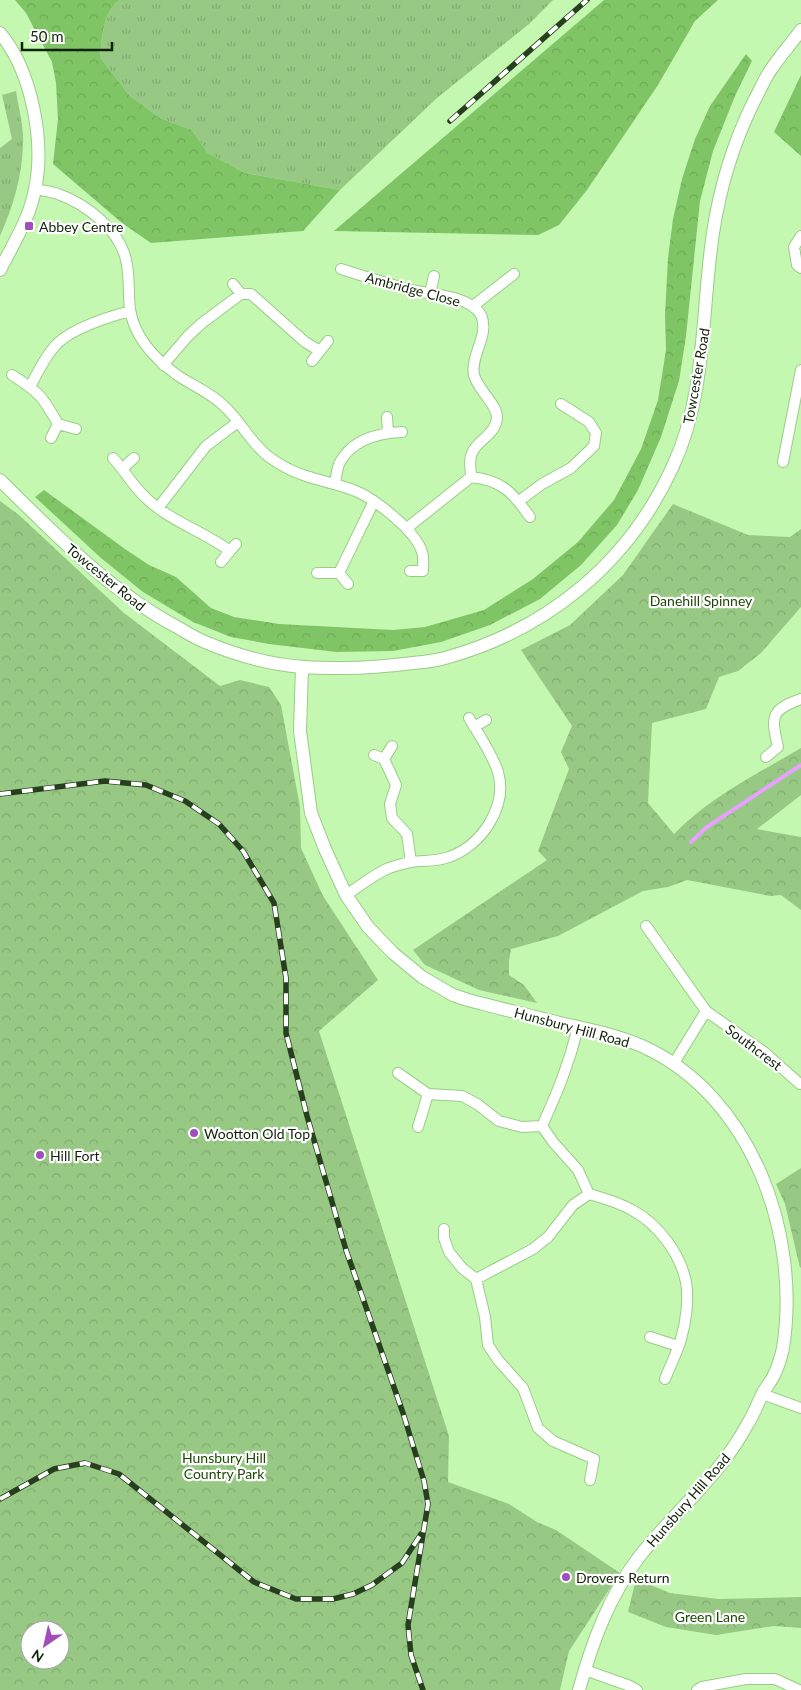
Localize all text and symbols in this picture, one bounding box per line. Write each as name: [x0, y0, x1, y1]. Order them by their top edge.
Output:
scale bar: [22, 20, 112, 52]
text: 50 m: [30, 27, 64, 45]
place label: Abbey Centre: [39, 218, 123, 235]
marker: Abbey Centre: [23, 220, 35, 232]
street label: Ambridge Close: [364, 268, 462, 310]
street label: Towcester Road: [679, 327, 713, 425]
street label: Towcester Road: [63, 540, 149, 614]
park label: Danehill Spinney: [650, 592, 753, 609]
street label: Hunsbury Hill Road: [513, 1003, 631, 1051]
street label: Southcrest: [722, 1020, 786, 1074]
place label: Wootton Old Top: [204, 1125, 310, 1142]
marker: Wootton Old Top: [188, 1127, 200, 1139]
place label: Hill Fort: [50, 1147, 100, 1164]
marker: Hill Fort: [34, 1149, 46, 1161]
park label: Hunsbury Hill Country Park: [182, 1449, 266, 1482]
street label: Hunsbury Hill Road: [643, 1450, 733, 1550]
place label: Drovers Return: [576, 1569, 670, 1586]
marker: Drovers Return: [560, 1571, 572, 1583]
park label: Green Lane: [675, 1608, 745, 1625]
north arrow: [20, 1620, 70, 1670]
text: N: [28, 1646, 47, 1666]

